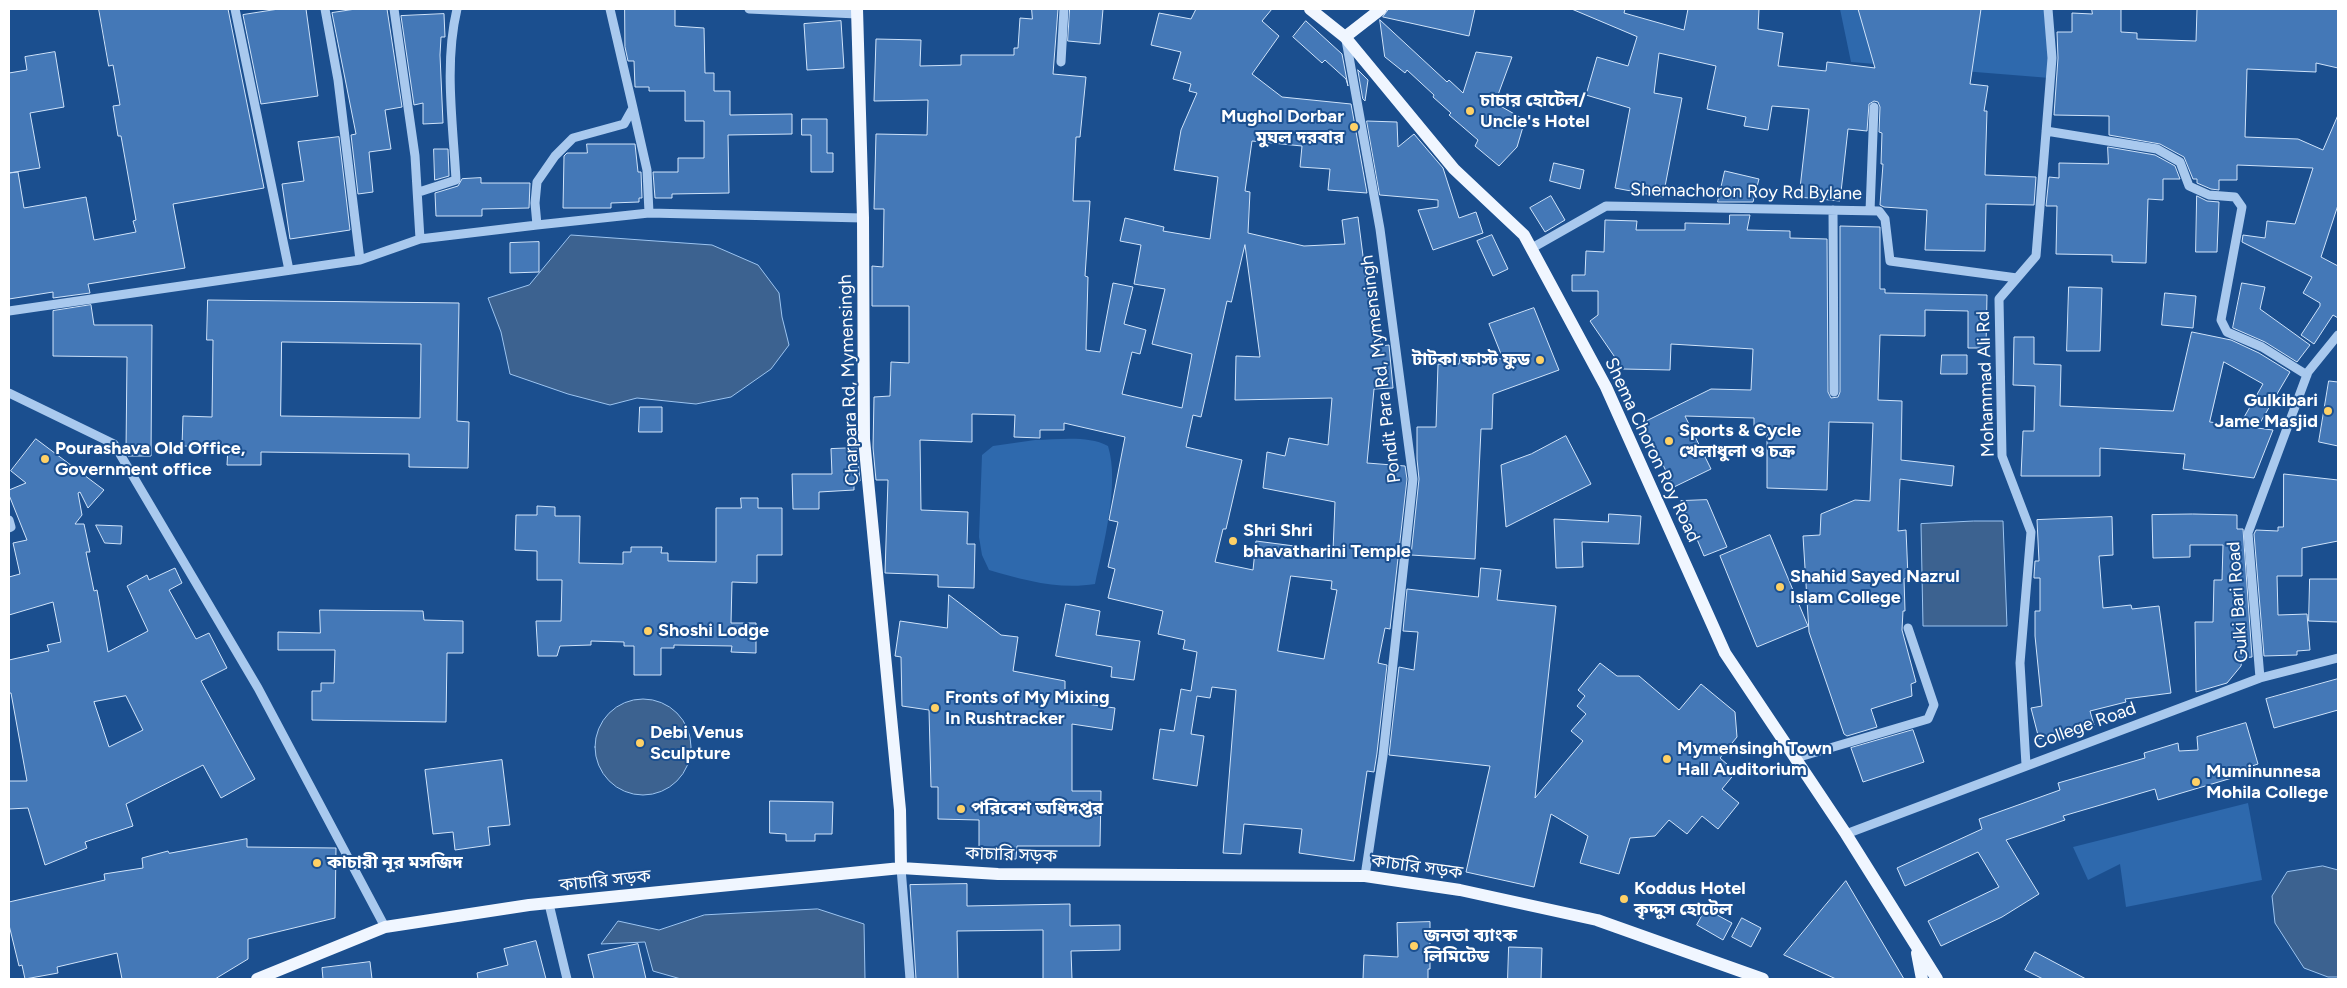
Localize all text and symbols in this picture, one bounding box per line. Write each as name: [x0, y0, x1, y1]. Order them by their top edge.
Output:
place label: চাচার হোটেল/ Uncle's Hotel: [1480, 90, 1590, 132]
marker: চাচার হোটেল/ Uncle's Hotel: [1464, 105, 1476, 117]
place label: Mughol Dorbar মুঘল দরবার: [1221, 106, 1344, 148]
marker: Mughol Dorbar মুঘল দরবার: [1348, 121, 1360, 133]
street label: Shemachoron Roy Rd Bylane: [1630, 179, 1862, 205]
street label: Pondit Para Rd, Mymensingh: [1356, 254, 1406, 484]
street label: Charpara Rd, Mymensingh: [835, 274, 863, 486]
street label: Mohammad Ali Rd: [1973, 311, 1999, 457]
place label: টাটকা ফাস্ট ফুড: [1412, 349, 1530, 371]
marker: টাটকা ফাস্ট ফুড: [1534, 354, 1546, 366]
street label: Shema Choron Roy Road: [1600, 354, 1704, 546]
place label: Gulkibari Jame Masjid: [2214, 390, 2318, 432]
marker: Gulkibari Jame Masjid: [2322, 405, 2334, 417]
place label: Sports & Cycle খেলাধুলা ও চক্র: [1679, 420, 1801, 462]
marker: Sports & Cycle খেলাধুলা ও চক্র: [1663, 435, 1675, 447]
place label: Pourashava Old Office, Government office: [55, 438, 245, 480]
marker: Pourashava Old Office, Government office: [39, 453, 51, 465]
place label: Shri Shri bhavatharini Temple: [1243, 520, 1411, 562]
marker: Shri Shri bhavatharini Temple: [1227, 535, 1239, 547]
street label: Gulki Bari Road: [2223, 541, 2253, 663]
place label: Shahid Sayed Nazrul Islam College: [1790, 566, 1960, 608]
marker: Shahid Sayed Nazrul Islam College: [1774, 581, 1786, 593]
place label: Shoshi Lodge: [658, 620, 769, 642]
marker: Shoshi Lodge: [642, 625, 654, 637]
place label: Fronts of My Mixing In Rushtracker: [945, 687, 1110, 730]
street label: College Road: [2031, 697, 2139, 755]
marker: Fronts of My Mixing In Rushtracker: [929, 702, 941, 714]
place label: Debi Venus Sculpture: [650, 722, 743, 764]
marker: Debi Venus Sculpture: [634, 737, 646, 749]
place label: Mymensingh Town Hall Auditorium: [1677, 738, 1832, 781]
marker: Mymensingh Town Hall Auditorium: [1661, 753, 1673, 765]
place label: Muminunnesa Mohila College: [2206, 761, 2328, 804]
marker: Muminunnesa Mohila College: [2190, 776, 2202, 788]
place label: পরিবেশ অধিদপ্তর: [971, 798, 1103, 820]
marker: পরিবেশ অধিদপ্তর: [955, 803, 967, 815]
street label: কাচারি সড়ক: [964, 843, 1058, 867]
street label: কাচারি সড়ক: [1370, 850, 1464, 884]
place label: কাচারী নূর মসজিদ: [327, 852, 463, 874]
marker: কাচারী নূর মসজিদ: [311, 857, 323, 869]
street label: কাচারি সড়ক: [558, 865, 652, 897]
place label: Koddus Hotel কৃদ্দুস হোটেল: [1634, 878, 1746, 921]
marker: Koddus Hotel কৃদ্দুস হোটেল: [1618, 893, 1630, 905]
place label: জনতা ব্যাংক লিমিটেড: [1424, 925, 1517, 968]
marker: জনতা ব্যাংক লিমিটেড: [1408, 940, 1420, 952]

